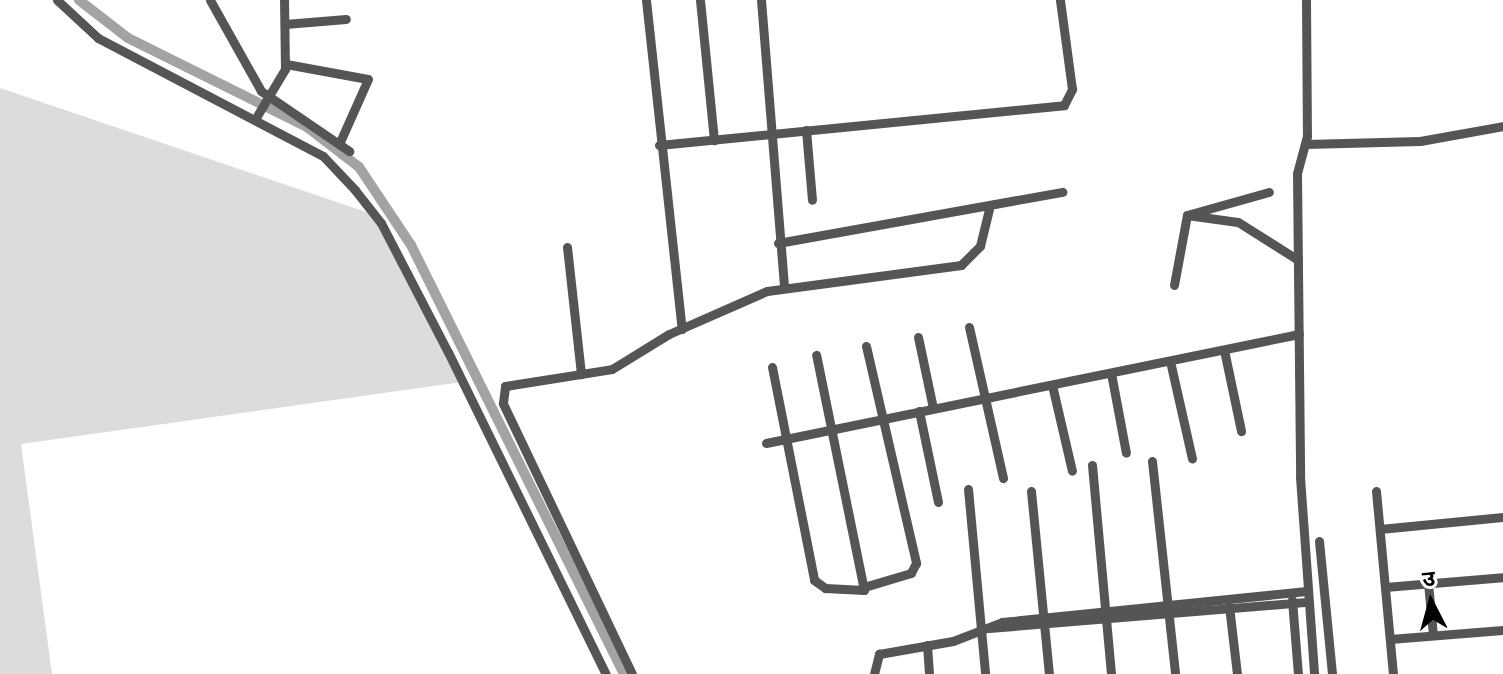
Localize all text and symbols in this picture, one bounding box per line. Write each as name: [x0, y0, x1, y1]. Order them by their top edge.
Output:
north arrow: [1391, 562, 1471, 642]
text: उ: [1421, 565, 1436, 592]

